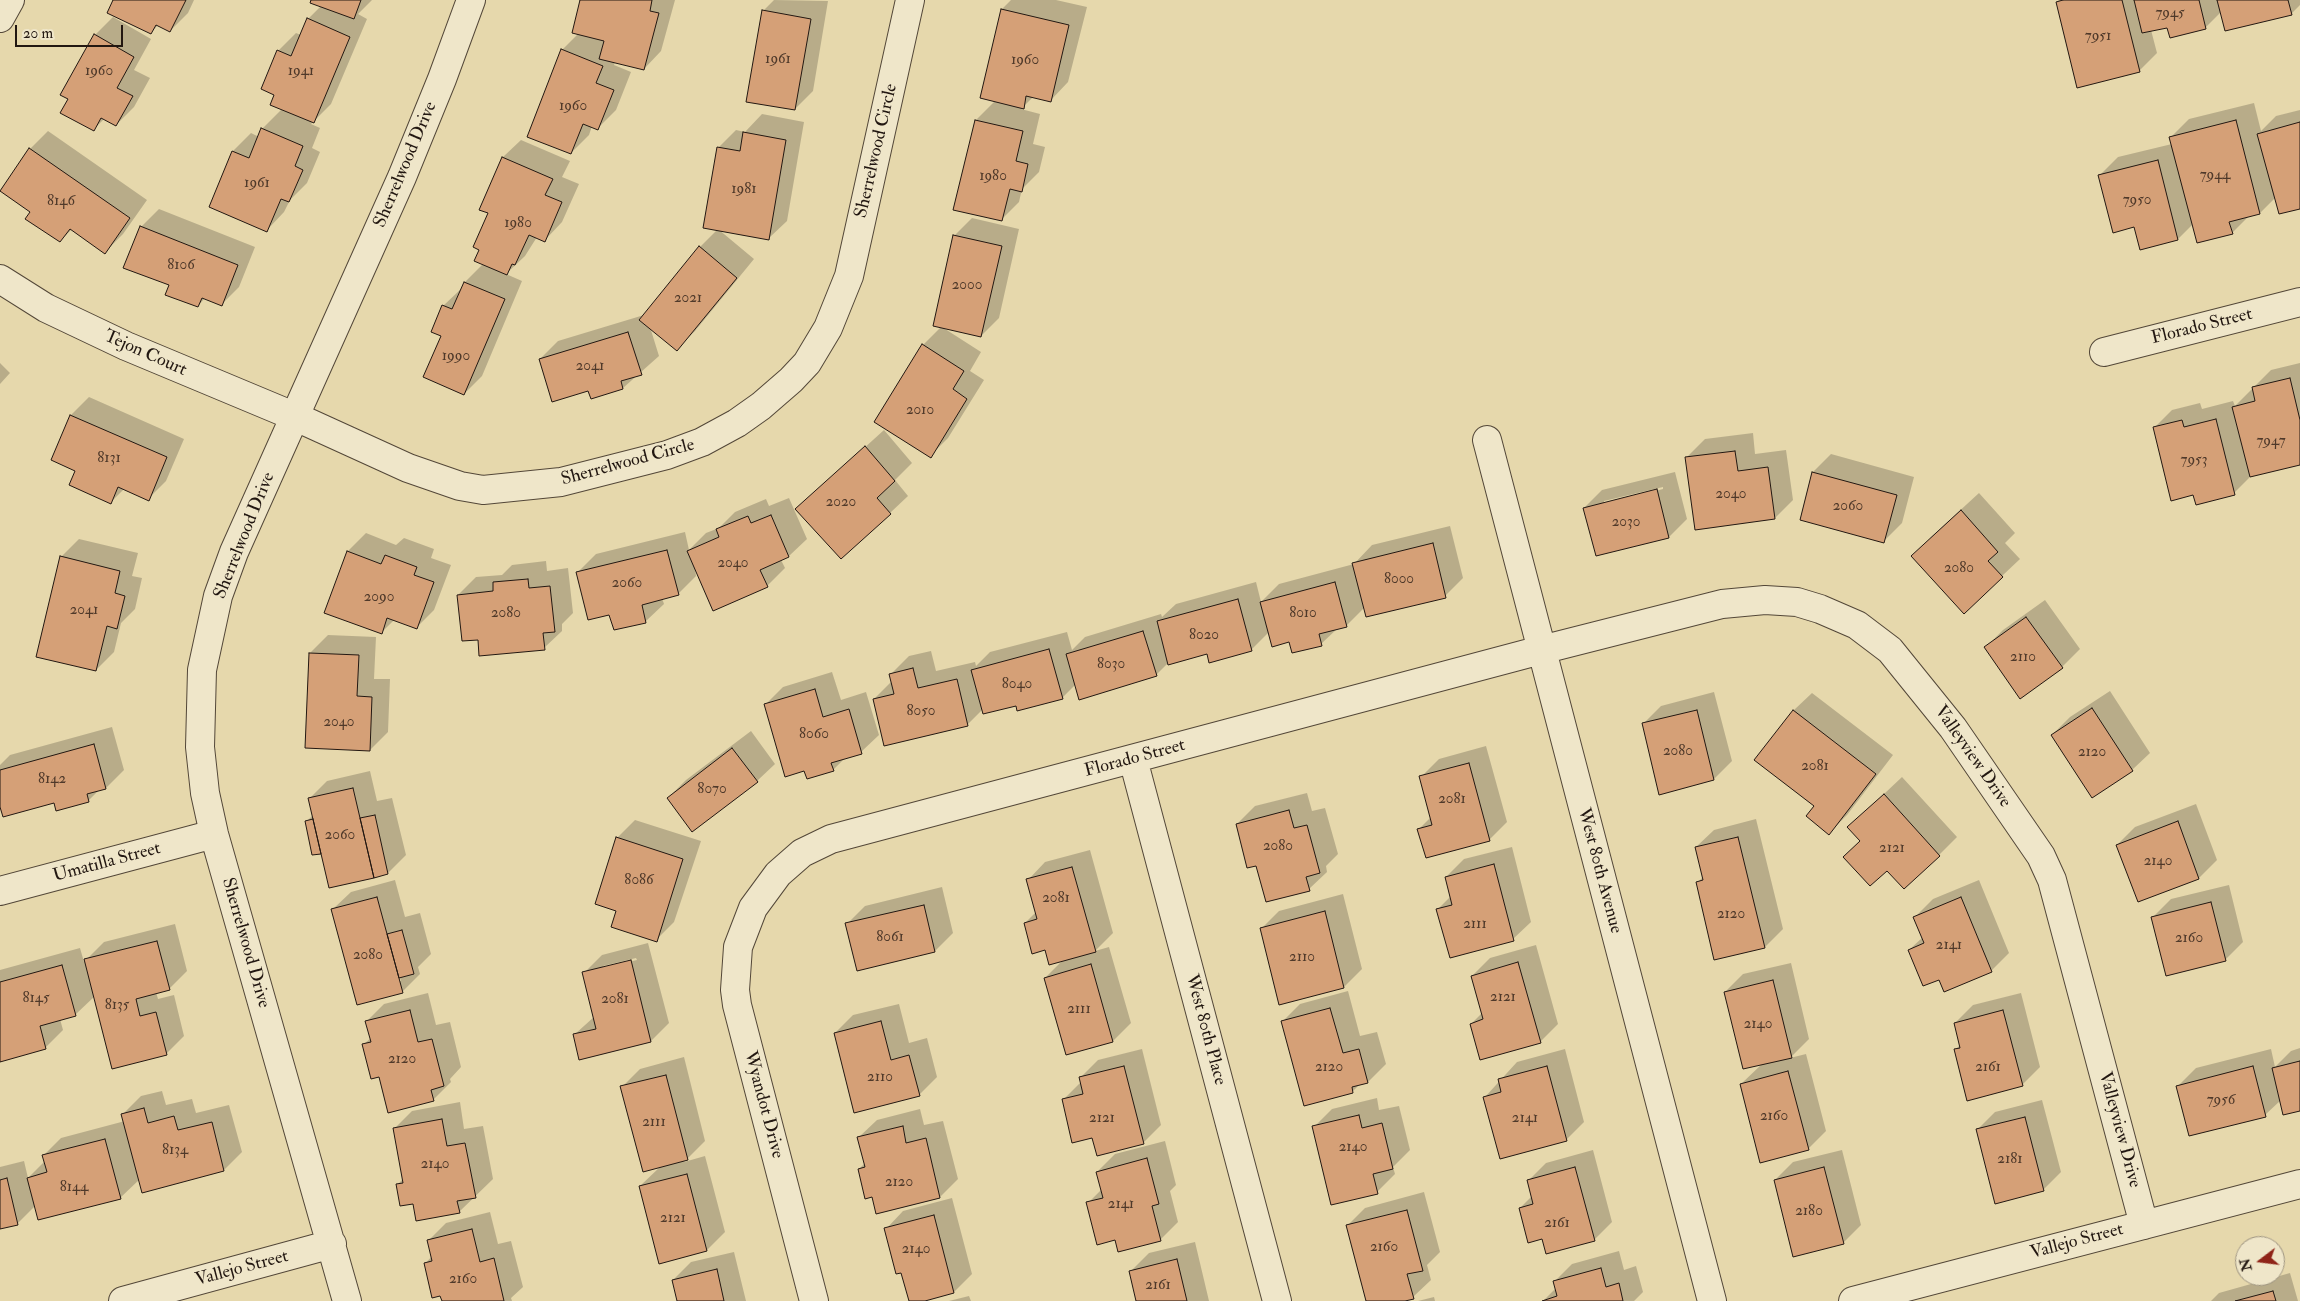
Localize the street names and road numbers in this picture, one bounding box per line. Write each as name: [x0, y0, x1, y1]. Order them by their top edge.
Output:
street label: Sherrelwood Circle: [851, 82, 903, 220]
street label: Sherrelwood Drive: [370, 99, 442, 231]
street label: Florado Street: [2149, 304, 2255, 350]
street label: Tejon Court: [100, 326, 190, 382]
street label: Sherrelwood Circle: [559, 435, 697, 491]
street label: Sherrelwood Drive: [210, 470, 280, 602]
street label: Valleyview Drive: [1929, 702, 2015, 812]
street label: Florado Street: [1082, 735, 1188, 783]
street label: West 80th Avenue: [1572, 806, 1626, 936]
street label: Umatilla Street: [51, 838, 163, 888]
street label: Sherrelwood Drive: [216, 875, 274, 1011]
street label: West 80th Place: [1180, 972, 1230, 1088]
street label: Wyandot Drive: [738, 1049, 788, 1161]
street label: Valleyview Drive: [2093, 1070, 2145, 1190]
street label: Vallejo Street: [2028, 1219, 2126, 1265]
street label: Vallejo Street: [193, 1246, 291, 1292]

